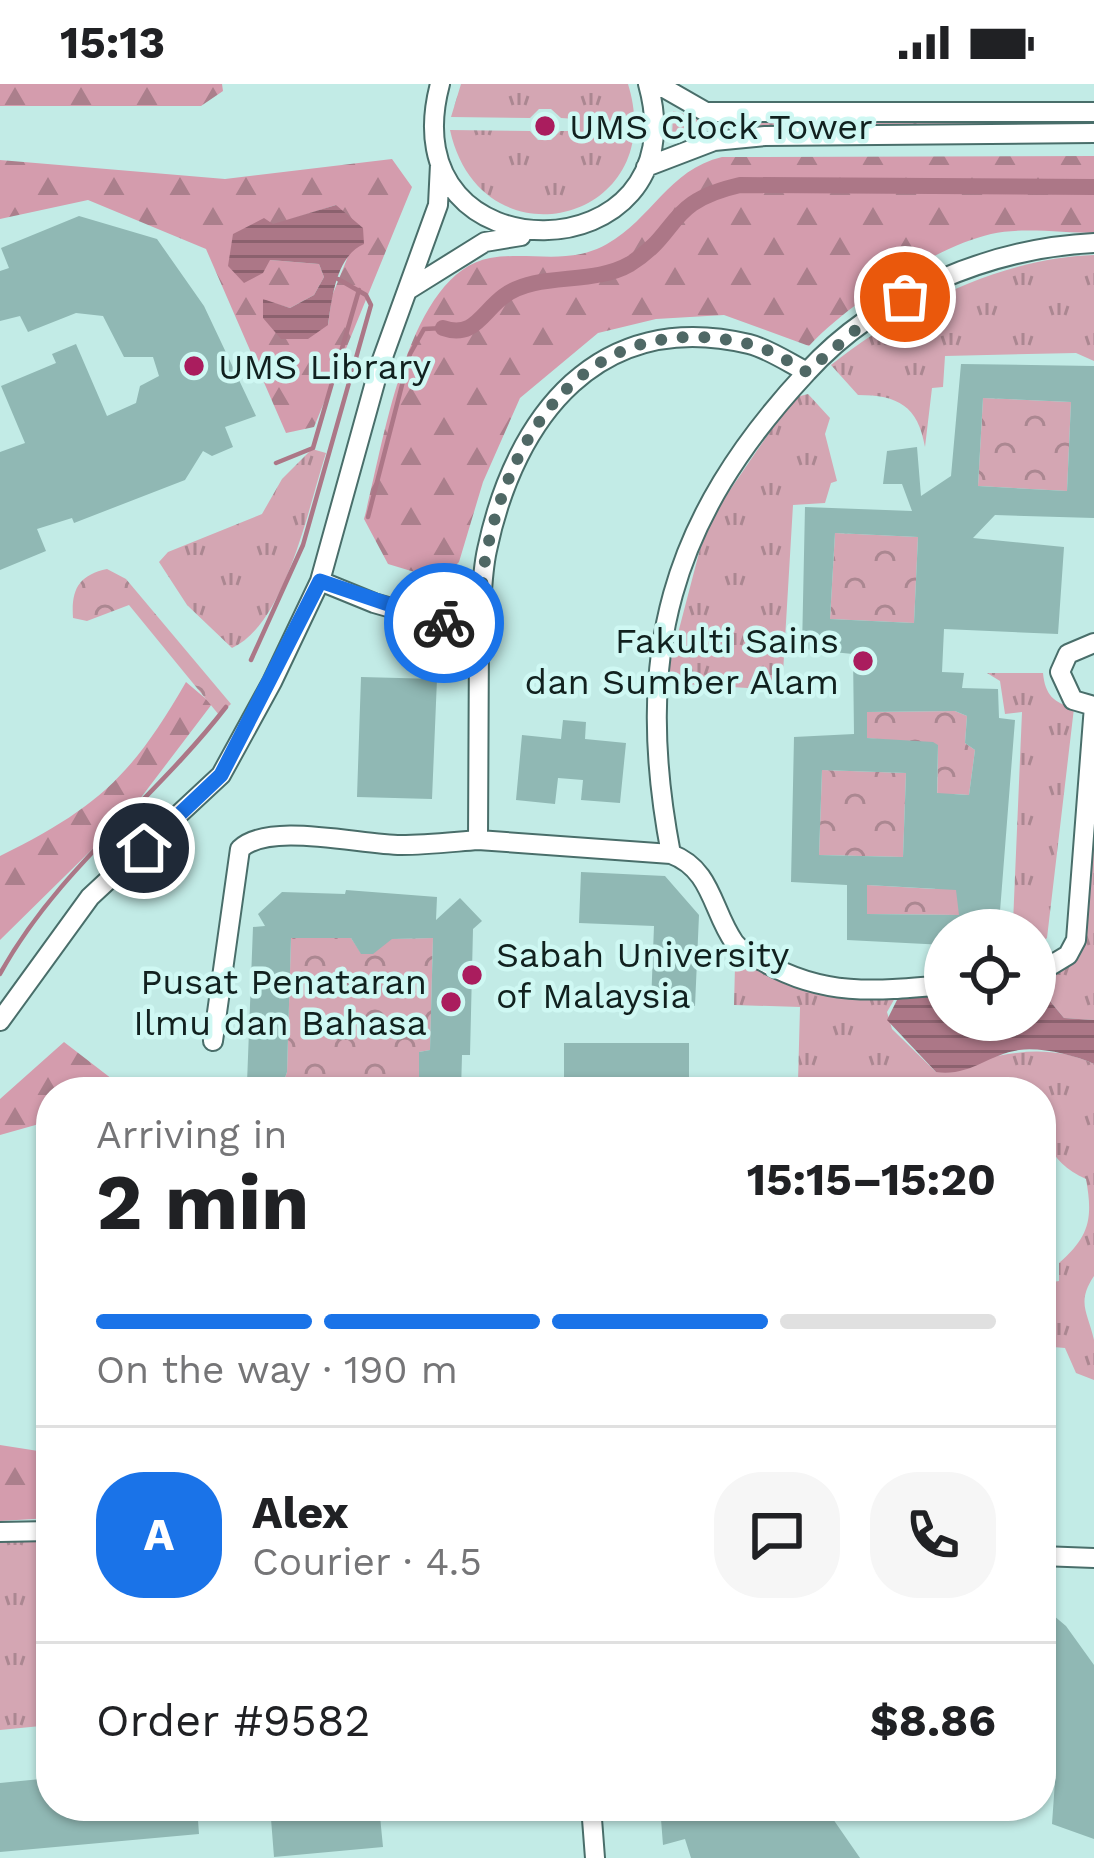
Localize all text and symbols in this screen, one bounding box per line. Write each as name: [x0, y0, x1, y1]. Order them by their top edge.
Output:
text: 15:13: [60, 16, 165, 69]
place label: UMS Clock Tower: [569, 106, 873, 148]
marker: UMS Clock Tower: [532, 113, 558, 139]
pin: [854, 246, 956, 348]
icon: bag: [872, 264, 938, 330]
place label: UMS Library: [218, 346, 432, 388]
marker: UMS Library: [181, 353, 207, 379]
courier: [384, 563, 504, 683]
icon: bike: [411, 590, 477, 656]
place label: Fakulti Sains dan Sumber Alam: [525, 620, 839, 703]
marker: Fakulti Sains dan Sumber Alam: [850, 648, 876, 674]
pin: [93, 797, 195, 899]
icon: home: [111, 815, 177, 881]
map controls: [924, 909, 1056, 1041]
button: locate: [924, 909, 1056, 1041]
place label: Sabah University of Malaysia: [496, 934, 790, 1017]
place label: Pusat Penataran Ilmu dan Bahasa: [133, 961, 427, 1044]
marker: Sabah University of Malaysia: [459, 962, 485, 988]
marker: Pusat Penataran Ilmu dan Bahasa: [438, 989, 464, 1015]
text: Arriving in: [96, 1112, 287, 1157]
text: 15:15–15:20: [747, 1153, 996, 1206]
text: 2 min: [96, 1156, 309, 1248]
text: On the way · 190 m: [96, 1347, 458, 1392]
button: chat: [714, 1472, 840, 1598]
button: phone: [870, 1472, 996, 1598]
text: Alex: [252, 1486, 349, 1539]
text: A: [144, 1508, 174, 1561]
text: Courier · 4.5: [252, 1539, 482, 1584]
text: Order #9582: [96, 1694, 371, 1747]
text: $8.86: [870, 1694, 996, 1747]

